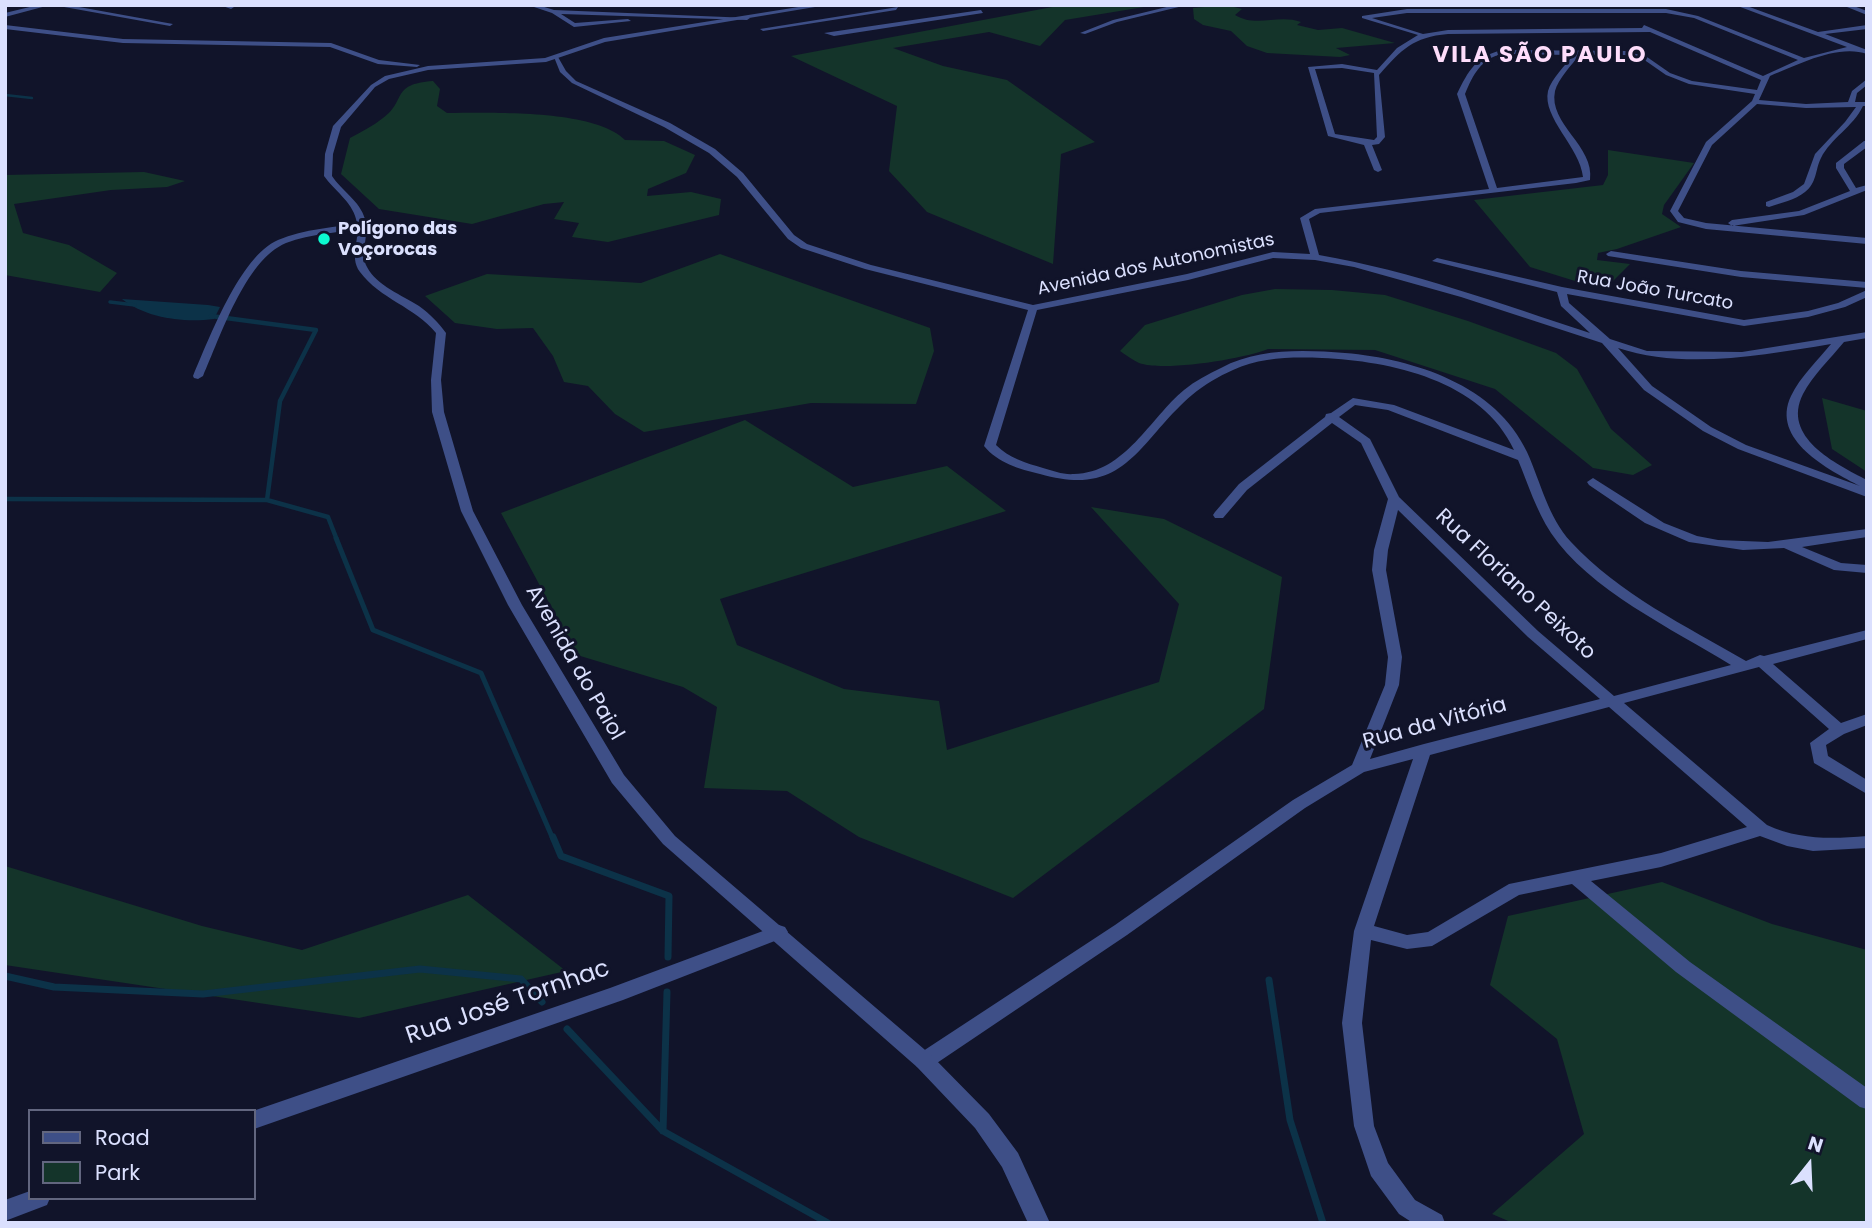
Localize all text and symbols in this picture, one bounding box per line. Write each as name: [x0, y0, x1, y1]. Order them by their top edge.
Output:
district label: VILA SÃO PAULO: [1434, 42, 1646, 70]
place label: Polígono das Voçorocas: [338, 218, 457, 260]
street label: Avenida dos Autonomistas: [1036, 229, 1276, 301]
marker: Polígono das Voçorocas: [316, 231, 332, 247]
street label: Rua João Turcato: [1575, 267, 1735, 315]
street label: Rua Floriano Peixoto: [1430, 504, 1600, 666]
street label: Avenida do Paiol: [519, 581, 629, 745]
street label: Rua da Vitória: [1360, 693, 1510, 755]
street label: Rua José Tornhac: [402, 955, 614, 1051]
legend: [28, 1109, 256, 1200]
text: Road: [95, 1123, 150, 1152]
north arrow: [1774, 1130, 1844, 1200]
text: N: [1805, 1130, 1827, 1160]
text: Park: [95, 1158, 140, 1187]

